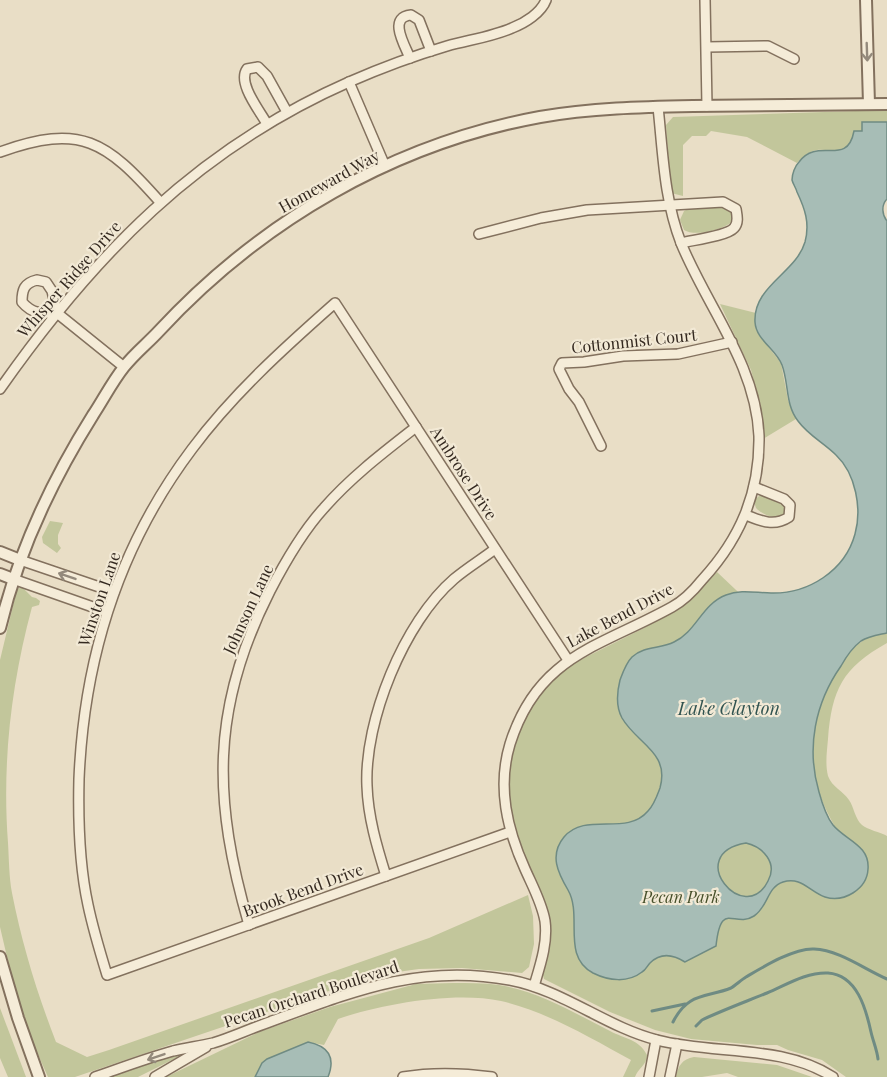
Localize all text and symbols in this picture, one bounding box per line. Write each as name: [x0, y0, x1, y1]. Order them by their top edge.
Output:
one-way arrow: [862, 42, 873, 62]
street label: Homeward Way: [275, 144, 383, 217]
street label: Whisper Ridge Drive: [12, 216, 125, 342]
street label: Cottonmist Court: [570, 323, 698, 358]
street label: Ambrose Drive: [426, 421, 502, 523]
street label: Winston Lane: [72, 549, 124, 650]
street label: Johnson Lane: [217, 560, 278, 658]
one-way arrow: [58, 570, 77, 581]
street label: Lake Bend Drive: [563, 578, 677, 651]
water label: Lake Clayton: [677, 696, 780, 720]
street label: Brook Bend Drive: [240, 858, 366, 921]
park label: Pecan Park: [641, 886, 720, 907]
street label: Pecan Orchard Boulevard: [221, 955, 401, 1032]
one-way arrow: [147, 1052, 166, 1063]

